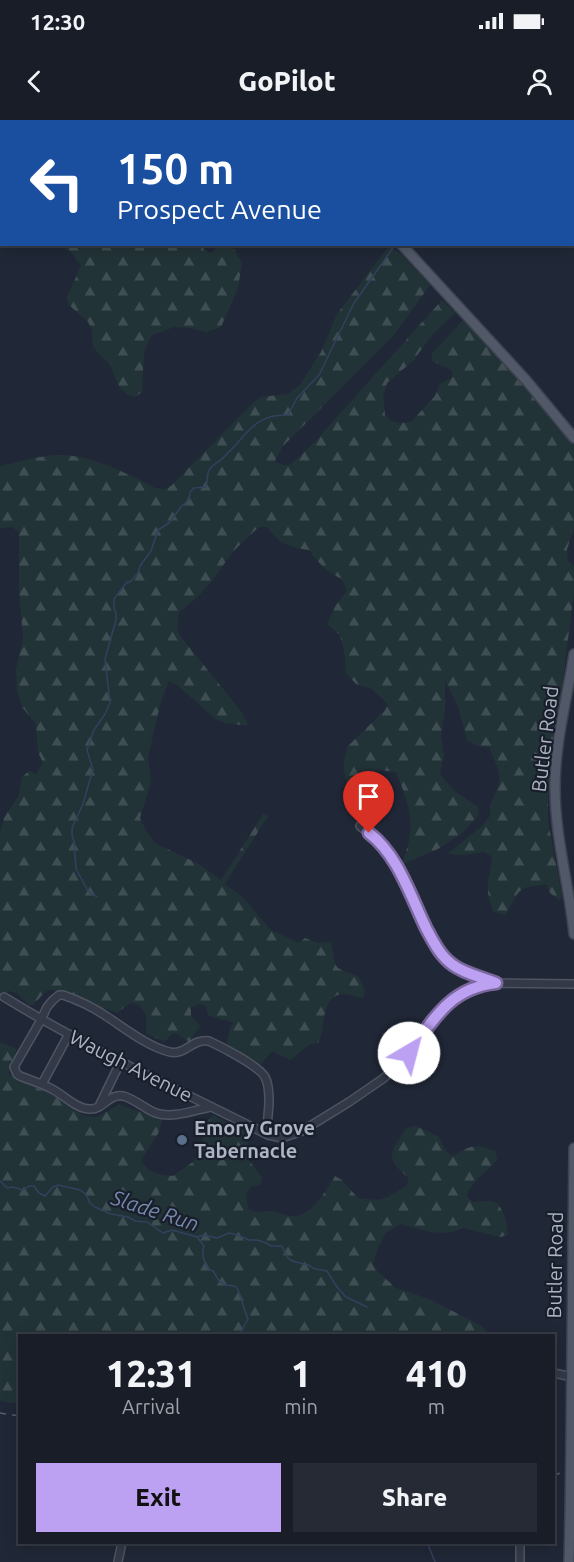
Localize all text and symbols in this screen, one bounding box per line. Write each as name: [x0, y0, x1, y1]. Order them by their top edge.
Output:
text: 12:30: [30, 9, 85, 34]
icon: back: [18, 65, 51, 98]
icon: person: [523, 65, 556, 98]
text: GoPilot: [238, 66, 336, 96]
icon: left: [18, 144, 96, 222]
text: 150 m: [117, 145, 234, 192]
text: Prospect Avenue: [117, 194, 322, 224]
street label: Butler Road: [527, 685, 562, 793]
pin: [343, 771, 394, 833]
icon: arrive: [352, 780, 385, 813]
position arrow: [377, 1021, 441, 1085]
street label: Waugh Avenue: [66, 1025, 196, 1106]
place label: Emory Grove Tabernacle: [194, 1116, 315, 1162]
marker: Emory Grove Tabernacle: [175, 1133, 189, 1147]
water label: Slade Run: [108, 1184, 202, 1235]
street label: Butler Road: [542, 1212, 567, 1318]
text: 12:31: [106, 1353, 196, 1394]
text: 1: [291, 1353, 311, 1394]
text: 410: [406, 1353, 467, 1394]
text: Arrival: [122, 1395, 180, 1418]
text: min: [284, 1395, 318, 1418]
text: m: [428, 1395, 445, 1418]
button: Exit: [36, 1463, 281, 1532]
button: Share: [293, 1463, 537, 1532]

